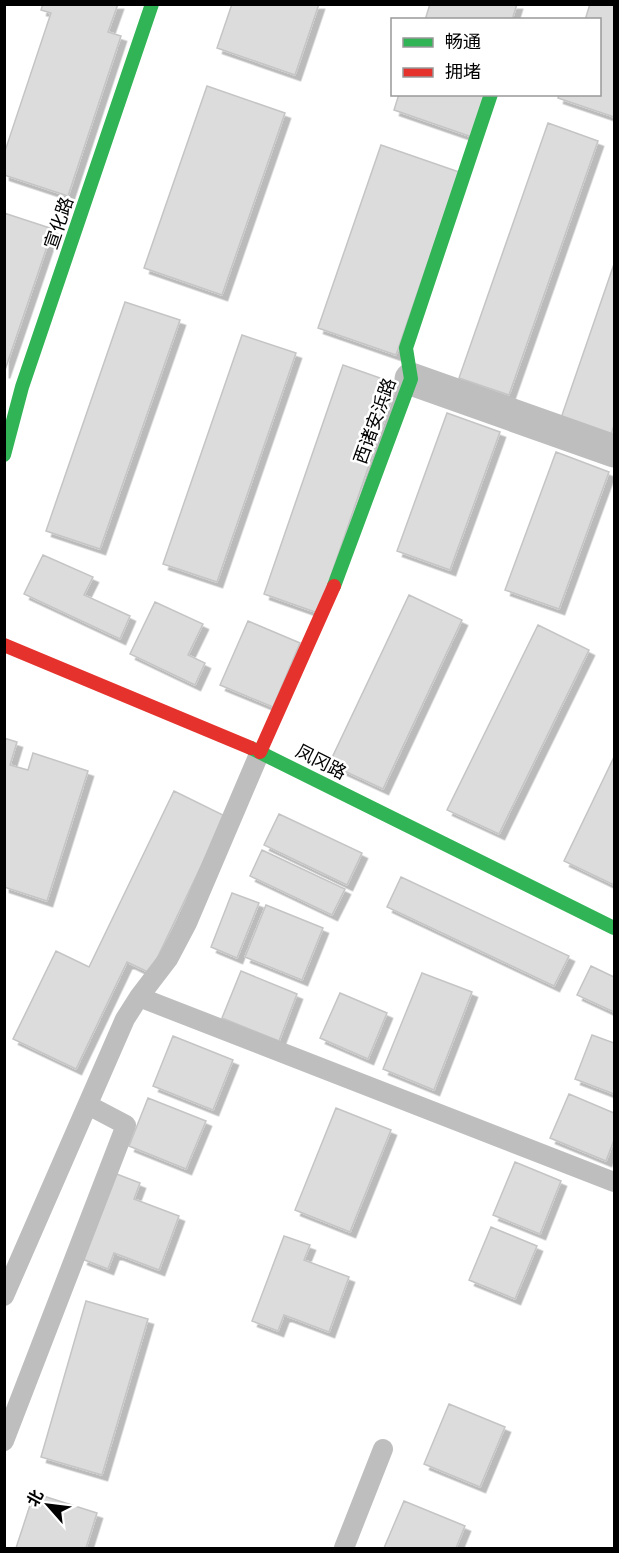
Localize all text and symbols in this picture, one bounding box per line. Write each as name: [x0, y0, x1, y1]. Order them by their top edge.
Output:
legend: [391, 18, 601, 96]
text: 畅通: [445, 31, 481, 53]
text: 拥堵: [445, 61, 481, 83]
street label: 宣化路: [40, 194, 78, 252]
street label: 西诸安浜路: [349, 375, 401, 467]
street label: 凤冈路: [292, 740, 350, 784]
north arrow: [18, 1475, 78, 1535]
text: 北: [23, 1487, 47, 1510]

